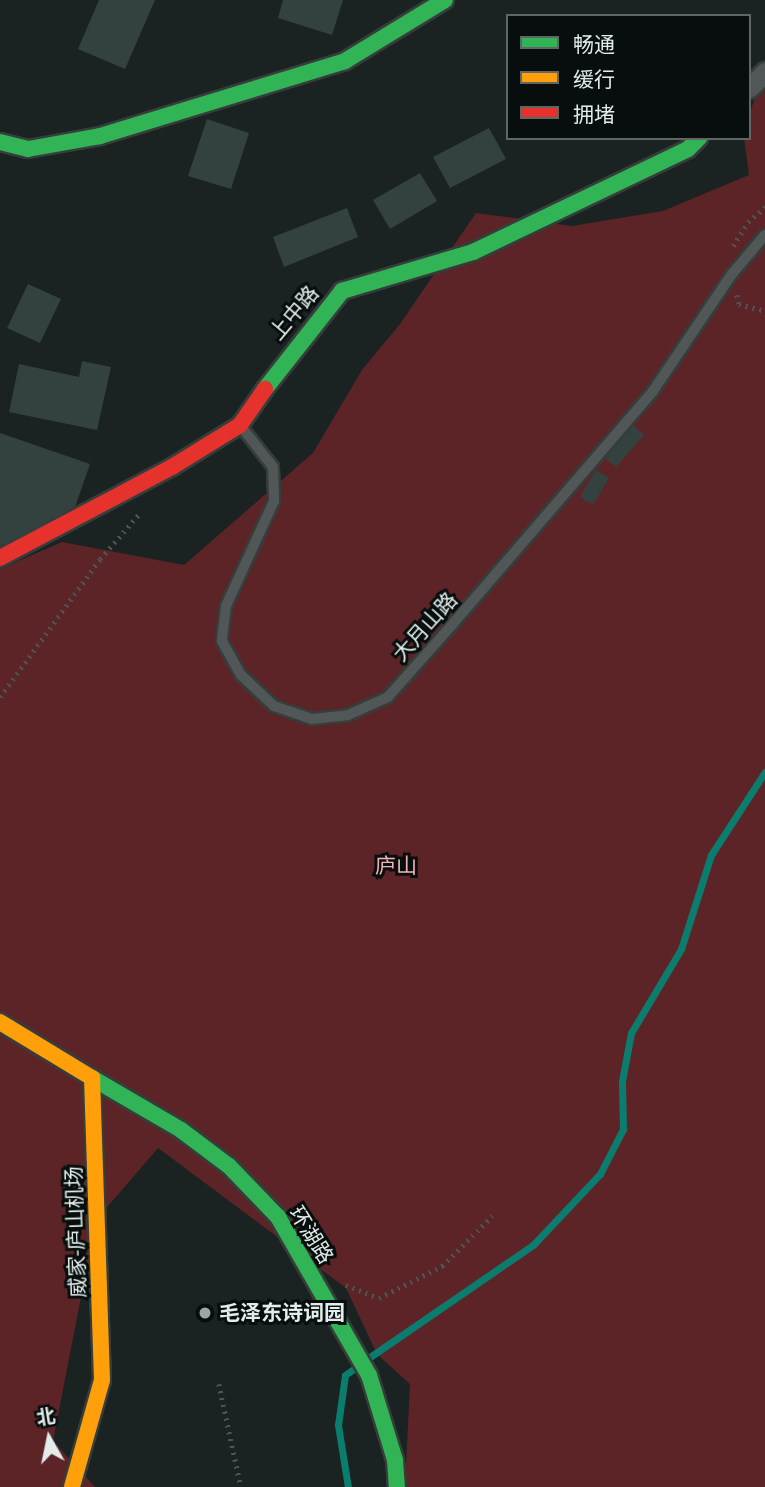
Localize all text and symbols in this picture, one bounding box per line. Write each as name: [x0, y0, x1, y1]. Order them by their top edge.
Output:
legend: [506, 14, 751, 140]
text: 畅通: [573, 33, 615, 57]
text: 缓行: [573, 68, 615, 92]
text: 拥堵: [573, 103, 615, 127]
street label: 上中路: [264, 281, 324, 345]
street label: 大月山路: [388, 587, 462, 667]
park label: 庐山: [375, 853, 417, 879]
street label: 威家-庐山机场: [61, 1166, 91, 1298]
street label: 环湖路: [284, 1202, 338, 1268]
place label: 毛泽东诗词园: [219, 1300, 345, 1326]
marker: 毛泽东诗词园: [197, 1305, 213, 1321]
north arrow: [14, 1403, 84, 1473]
text: 北: [34, 1404, 57, 1430]

